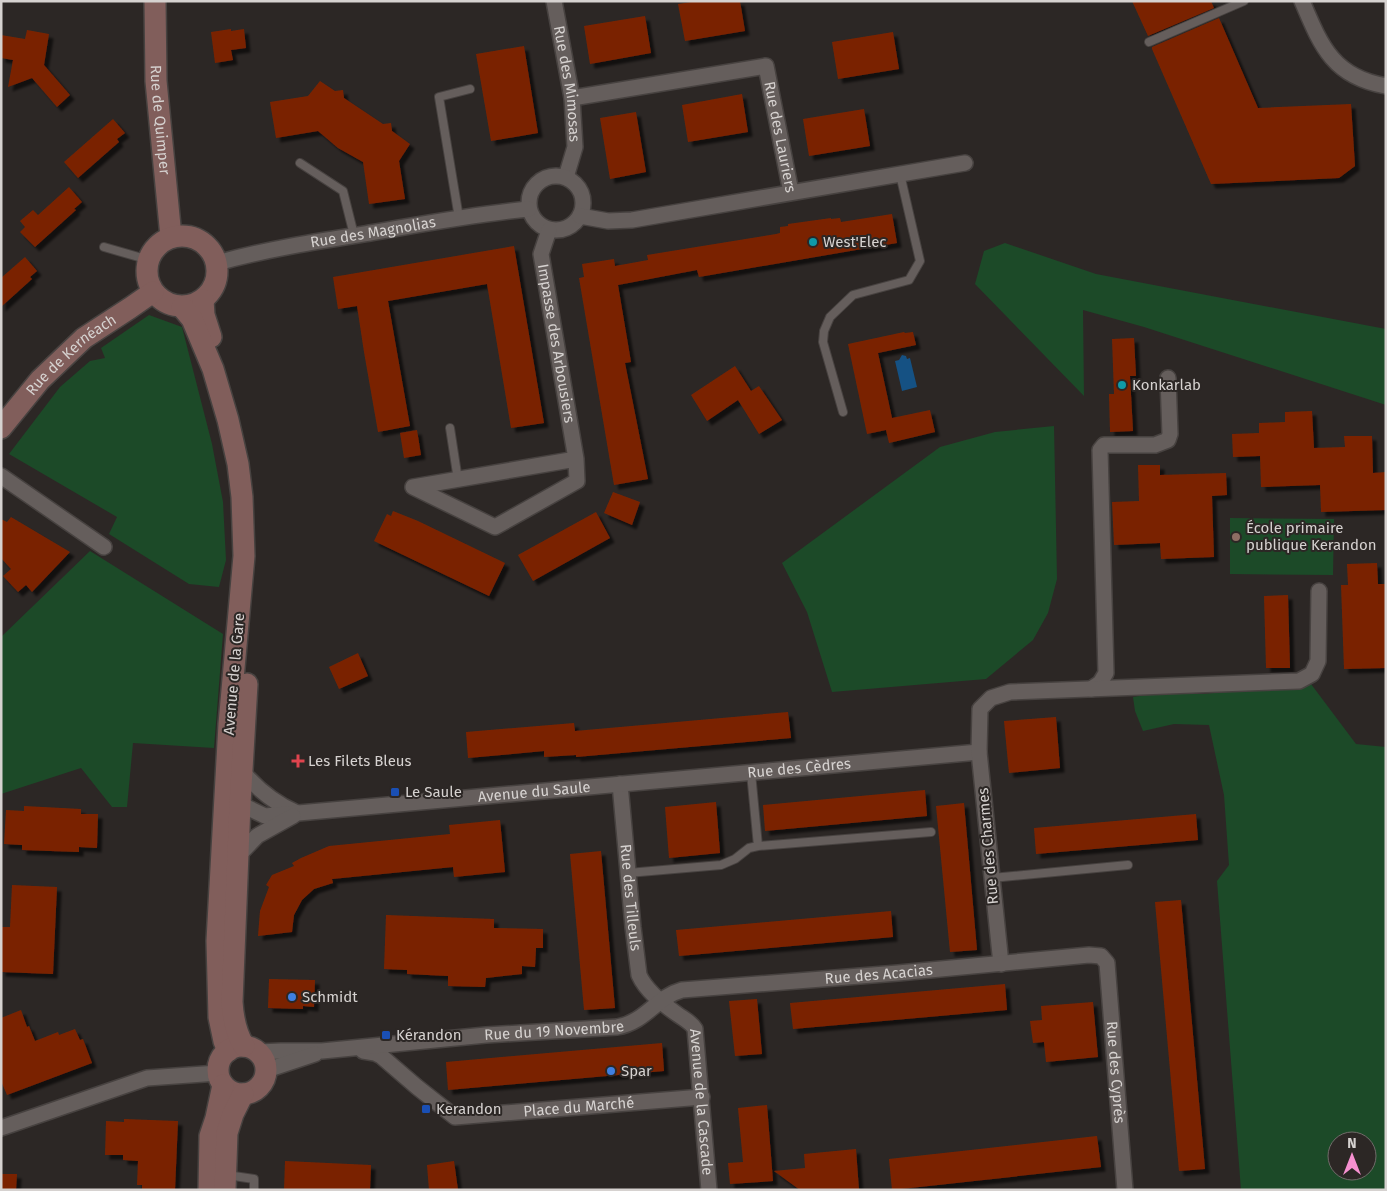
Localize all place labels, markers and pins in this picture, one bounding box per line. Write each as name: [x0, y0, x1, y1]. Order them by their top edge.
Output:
place label: West'Elec: [823, 233, 886, 251]
marker: West'Elec: [807, 236, 819, 248]
place label: Konkarlab: [1132, 376, 1201, 394]
marker: Konkarlab: [1116, 379, 1128, 391]
place label: École primaire publique Kerandon: [1246, 519, 1377, 554]
marker: École primaire publique Kerandon: [1230, 531, 1242, 543]
place label: Les Filets Bleus: [308, 752, 412, 770]
marker: Les Filets Bleus: [292, 755, 304, 767]
place label: Le Saule: [405, 783, 462, 801]
marker: Le Saule: [389, 786, 401, 798]
place label: Schmidt: [302, 988, 358, 1006]
marker: Schmidt: [286, 991, 298, 1003]
place label: Kérandon: [396, 1026, 462, 1044]
marker: Kérandon: [380, 1029, 392, 1041]
place label: Spar: [621, 1062, 652, 1080]
marker: Spar: [605, 1065, 617, 1077]
place label: Kerandon: [436, 1100, 502, 1118]
marker: Kerandon: [420, 1103, 432, 1115]

